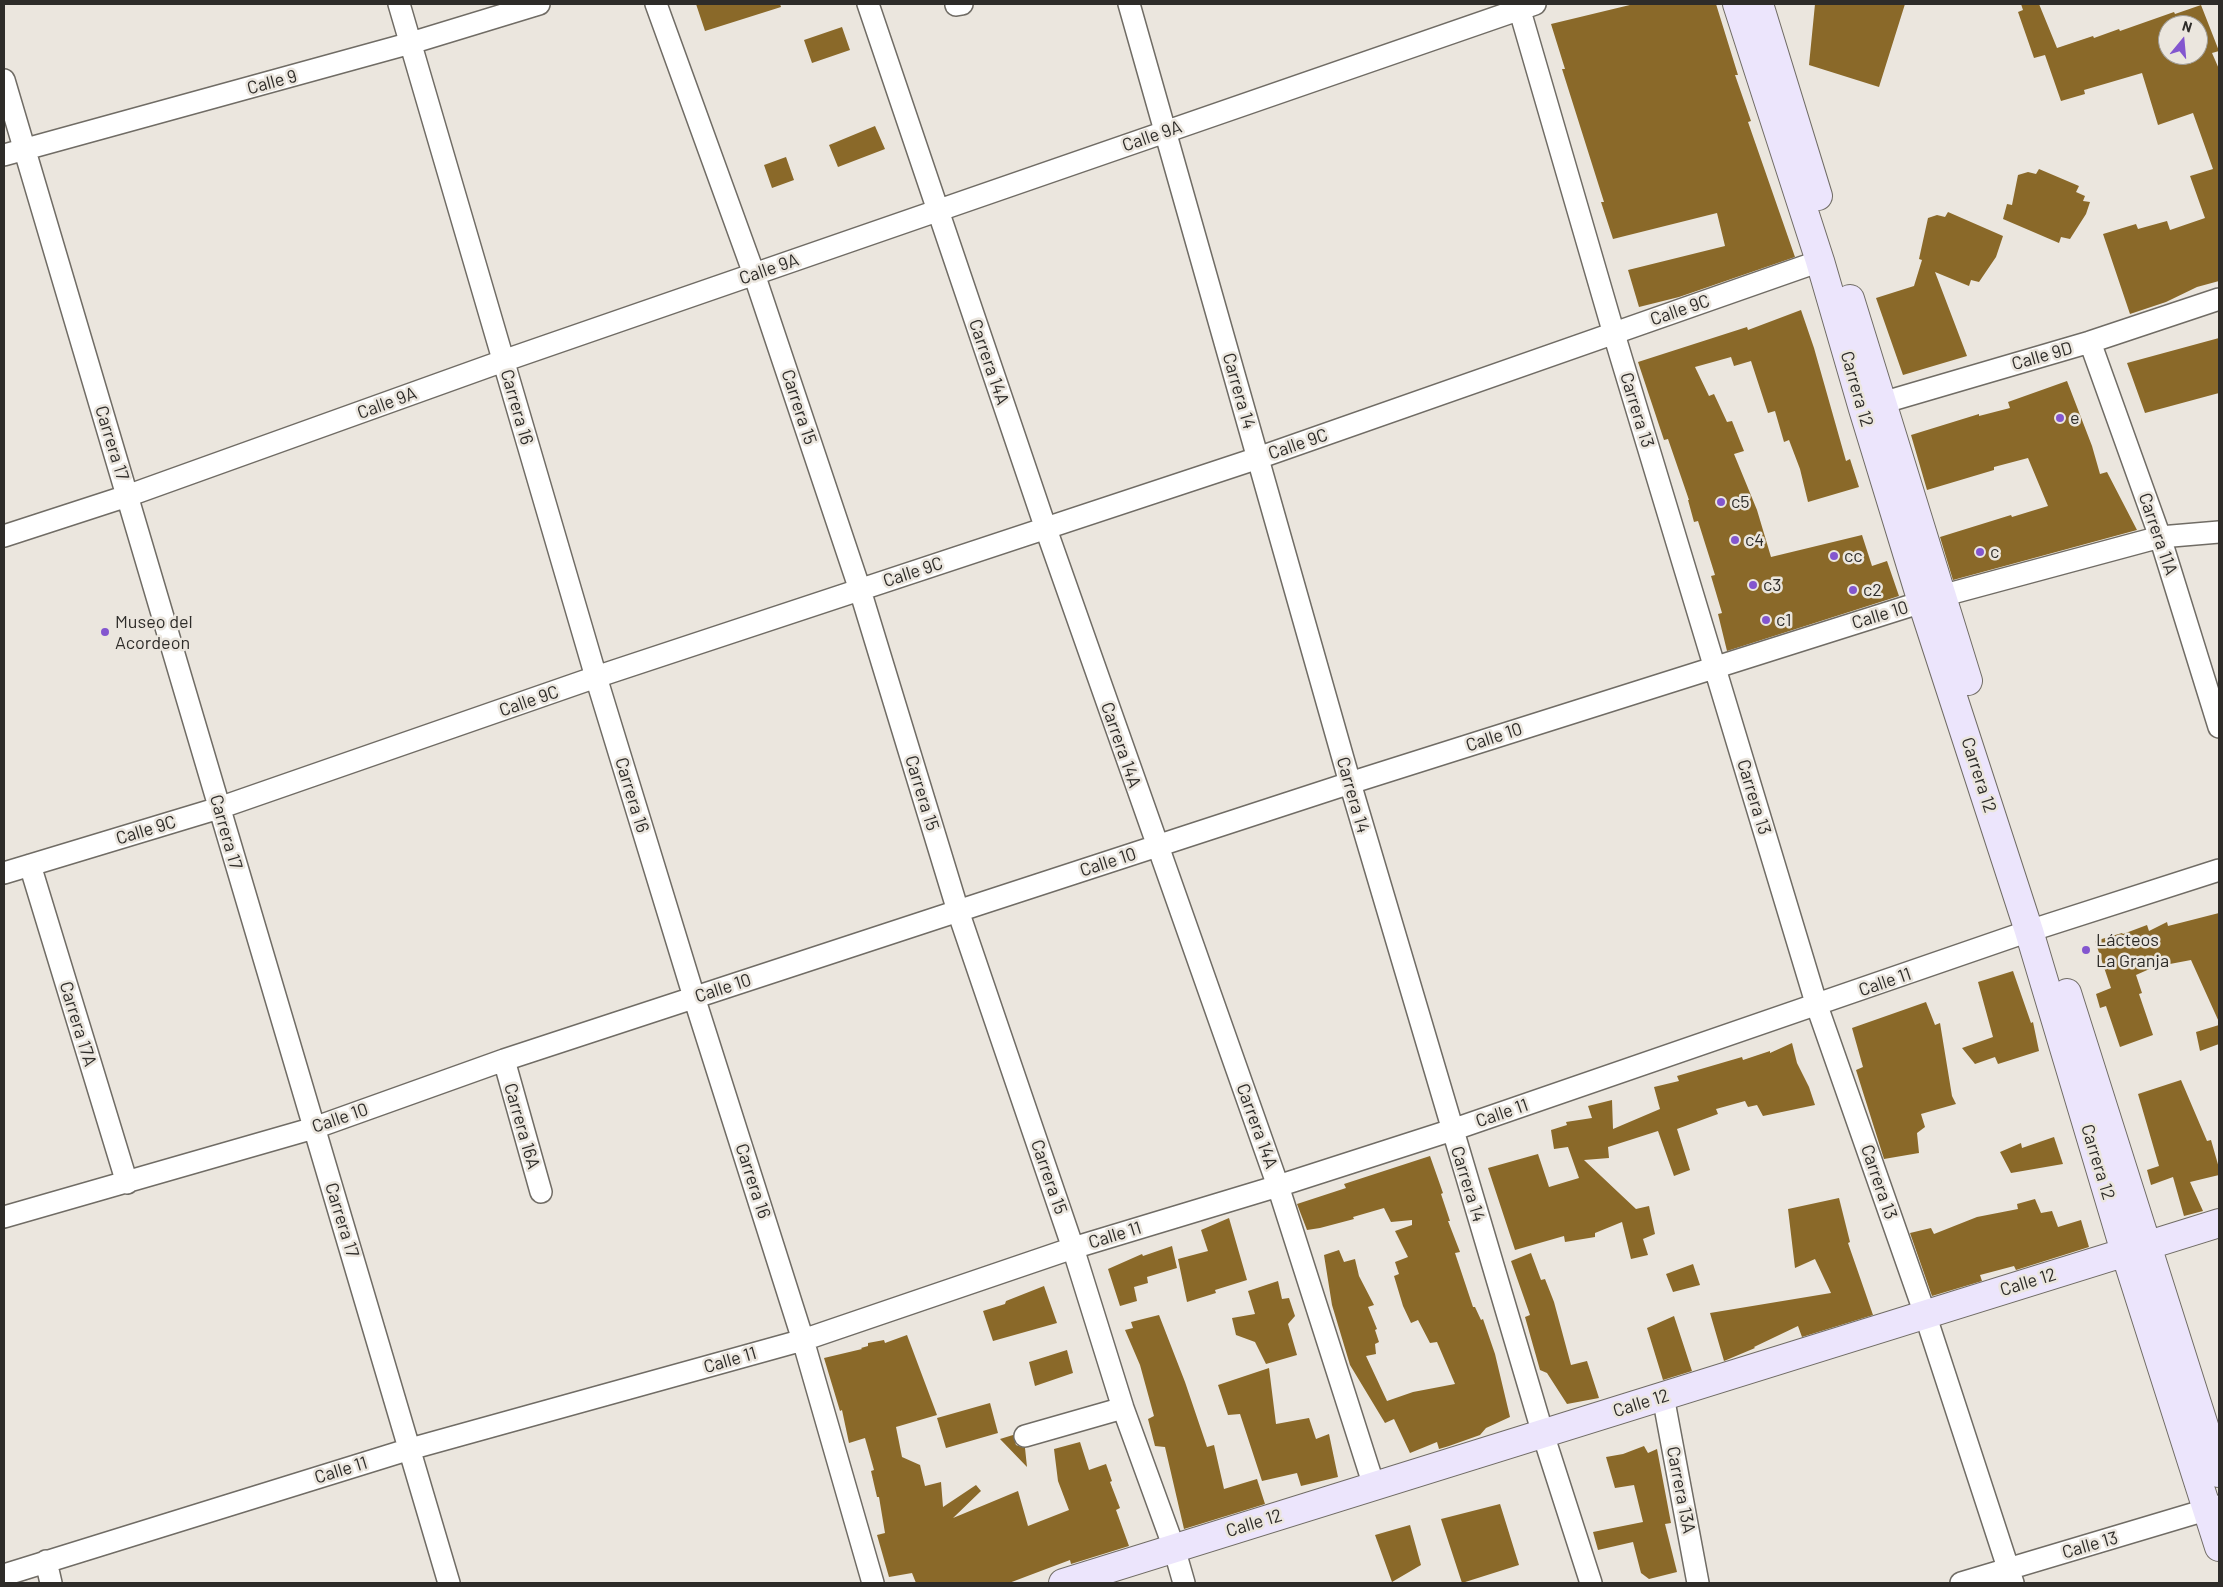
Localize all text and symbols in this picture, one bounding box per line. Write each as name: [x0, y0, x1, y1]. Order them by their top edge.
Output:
north arrow: [2158, 15, 2208, 65]
text: N: [2180, 17, 2194, 36]
street label: Calle 9: [245, 65, 299, 99]
street label: Calle 9A: [1119, 116, 1185, 156]
street label: Calle 9A: [736, 249, 802, 289]
street label: Calle 9C: [1647, 290, 1713, 330]
street label: Carrera 14A: [964, 316, 1014, 408]
street label: Calle 9D: [2009, 337, 2075, 375]
street label: Carrera 12: [1836, 349, 1878, 429]
street label: Carrera 14: [1218, 350, 1260, 432]
street label: Carrera 16: [496, 367, 538, 447]
street label: Carrera 15: [777, 367, 821, 447]
street label: Carrera 13: [1615, 370, 1659, 450]
street label: Calle 9A: [354, 382, 420, 424]
street label: Carrera 17: [90, 403, 134, 483]
place label: e: [2070, 407, 2080, 429]
marker: e: [2054, 412, 2066, 424]
street label: Calle 9C: [1265, 424, 1331, 464]
street label: Carrera 11A: [2134, 490, 2182, 578]
place label: c5: [1731, 491, 1750, 513]
marker: c5: [1715, 496, 1727, 508]
place label: c4: [1745, 529, 1764, 551]
marker: c4: [1729, 534, 1741, 546]
place label: c: [1990, 541, 1999, 563]
place label: cc: [1844, 545, 1863, 567]
marker: c: [1974, 546, 1986, 558]
marker: cc: [1828, 550, 1840, 562]
street label: Calle 9C: [880, 552, 946, 592]
place label: c3: [1763, 574, 1782, 596]
marker: c3: [1747, 579, 1759, 591]
place label: c2: [1863, 579, 1882, 601]
marker: c2: [1847, 584, 1859, 596]
street label: Calle 10: [1849, 596, 1911, 634]
place label: c1: [1776, 609, 1792, 631]
place label: Museo del Acordeon: [115, 611, 193, 654]
marker: c1: [1760, 614, 1772, 626]
marker: Museo del Acordeon: [99, 626, 111, 638]
street label: Calle 9C: [496, 681, 562, 721]
street label: Carrera 14A: [1096, 699, 1146, 791]
street label: Calle 10: [1463, 718, 1525, 756]
street label: Carrera 12: [1957, 735, 2001, 815]
street label: Carrera 15: [900, 753, 944, 833]
street label: Carrera 14: [1332, 754, 1374, 836]
street label: Carrera 16: [610, 755, 654, 835]
street label: Carrera 13: [1732, 757, 1776, 837]
street label: Carrera 17: [205, 792, 247, 872]
street label: Calle 9C: [113, 811, 179, 849]
street label: Calle 10: [1077, 843, 1139, 881]
place label: Lácteos La Granja: [2096, 929, 2169, 972]
marker: Lácteos La Granja: [2080, 944, 2092, 956]
street label: Calle 11: [1856, 963, 1914, 1001]
street label: Calle 10: [692, 969, 754, 1007]
street label: Carrera 17A: [55, 979, 101, 1069]
street label: Carrera 14A: [1232, 1080, 1282, 1172]
street label: Carrera 16A: [499, 1081, 545, 1171]
street label: Calle 11: [1473, 1094, 1531, 1132]
street label: Calle 10: [309, 1098, 371, 1138]
street label: Carrera 12: [2076, 1122, 2120, 1202]
street label: Carrera 15: [1026, 1137, 1072, 1217]
street label: Carrera 16: [731, 1141, 775, 1221]
street label: Carrera 13: [1856, 1142, 1902, 1222]
street label: Carrera 14: [1446, 1143, 1490, 1225]
street label: Carrera 17: [320, 1180, 364, 1260]
street label: Calle 11: [1086, 1217, 1144, 1253]
street label: Calle 12: [1997, 1263, 2059, 1301]
street label: Calle 11: [701, 1342, 759, 1378]
street label: Calle 12: [1610, 1384, 1672, 1422]
street label: Carrera 13A: [1662, 1445, 1700, 1535]
street label: Calle 11: [312, 1452, 370, 1488]
street label: Calle 12: [1223, 1504, 1285, 1542]
street label: Calle 13: [2060, 1527, 2120, 1563]

